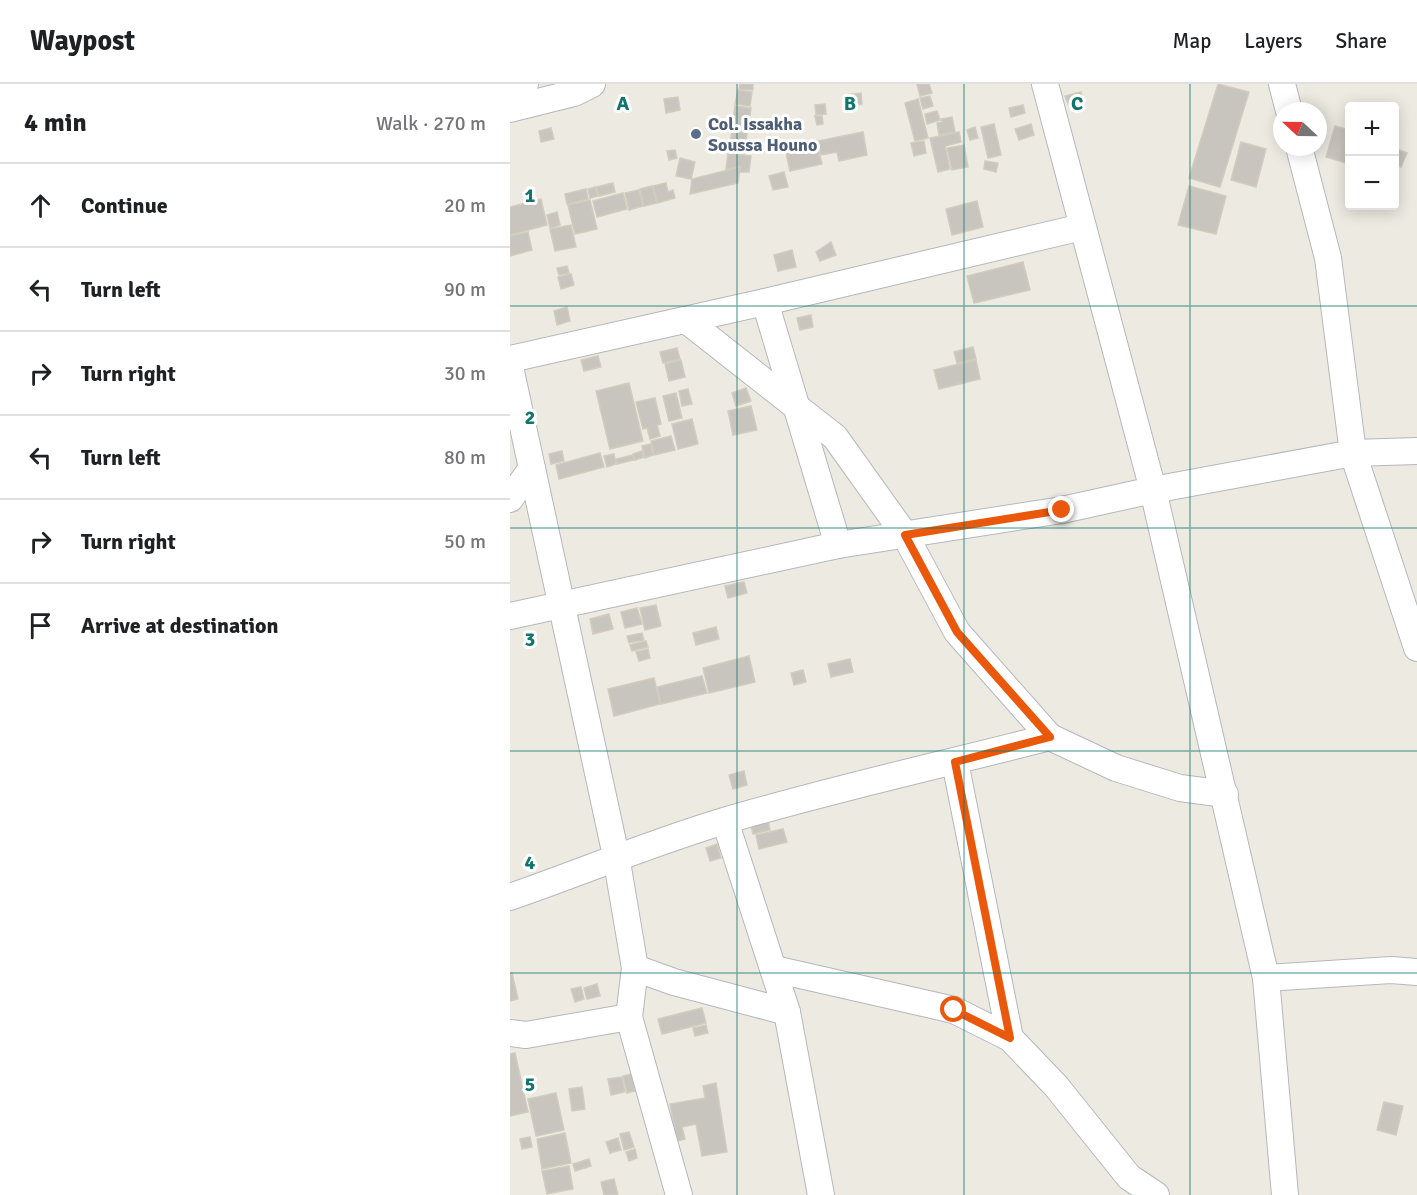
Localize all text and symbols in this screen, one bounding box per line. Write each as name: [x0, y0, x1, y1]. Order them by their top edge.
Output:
text: Waypost: [30, 24, 135, 58]
text: Map: [1173, 28, 1211, 54]
text: Layers: [1244, 28, 1302, 54]
text: Share: [1335, 28, 1387, 54]
text: A: [617, 91, 630, 116]
text: B: [844, 91, 856, 116]
text: C: [1071, 91, 1083, 116]
north arrow: [1273, 102, 1327, 156]
map controls: [1345, 102, 1399, 210]
button: +: [1345, 102, 1399, 156]
text: 4 min: [24, 107, 87, 139]
text: Walk · 270 m: [376, 111, 486, 136]
place label: Col. Issakha Soussa Houno: [708, 113, 817, 156]
marker: Col. Issakha Soussa Houno: [689, 127, 703, 141]
button: −: [1345, 156, 1399, 210]
text: 1: [525, 183, 536, 208]
icon: ahead: [24, 189, 57, 222]
text: Continue: [81, 192, 168, 219]
text: 20 m: [444, 193, 486, 218]
icon: left: [24, 273, 57, 306]
text: Turn left: [81, 276, 161, 303]
text: 90 m: [444, 277, 486, 302]
icon: right: [24, 357, 57, 390]
text: Turn right: [81, 360, 176, 387]
text: 30 m: [444, 361, 486, 386]
text: 2: [525, 405, 535, 430]
icon: left: [24, 441, 57, 474]
text: Turn left: [81, 444, 161, 471]
text: 80 m: [444, 445, 486, 470]
route end: [1048, 496, 1074, 522]
icon: right: [24, 525, 57, 558]
text: Turn right: [81, 528, 176, 555]
text: 50 m: [444, 529, 486, 554]
icon: arrive: [24, 609, 57, 642]
text: Arrive at destination: [81, 612, 278, 639]
text: 3: [525, 627, 535, 652]
text: 4: [525, 850, 536, 875]
route start: [940, 996, 966, 1022]
text: 5: [525, 1072, 535, 1097]

